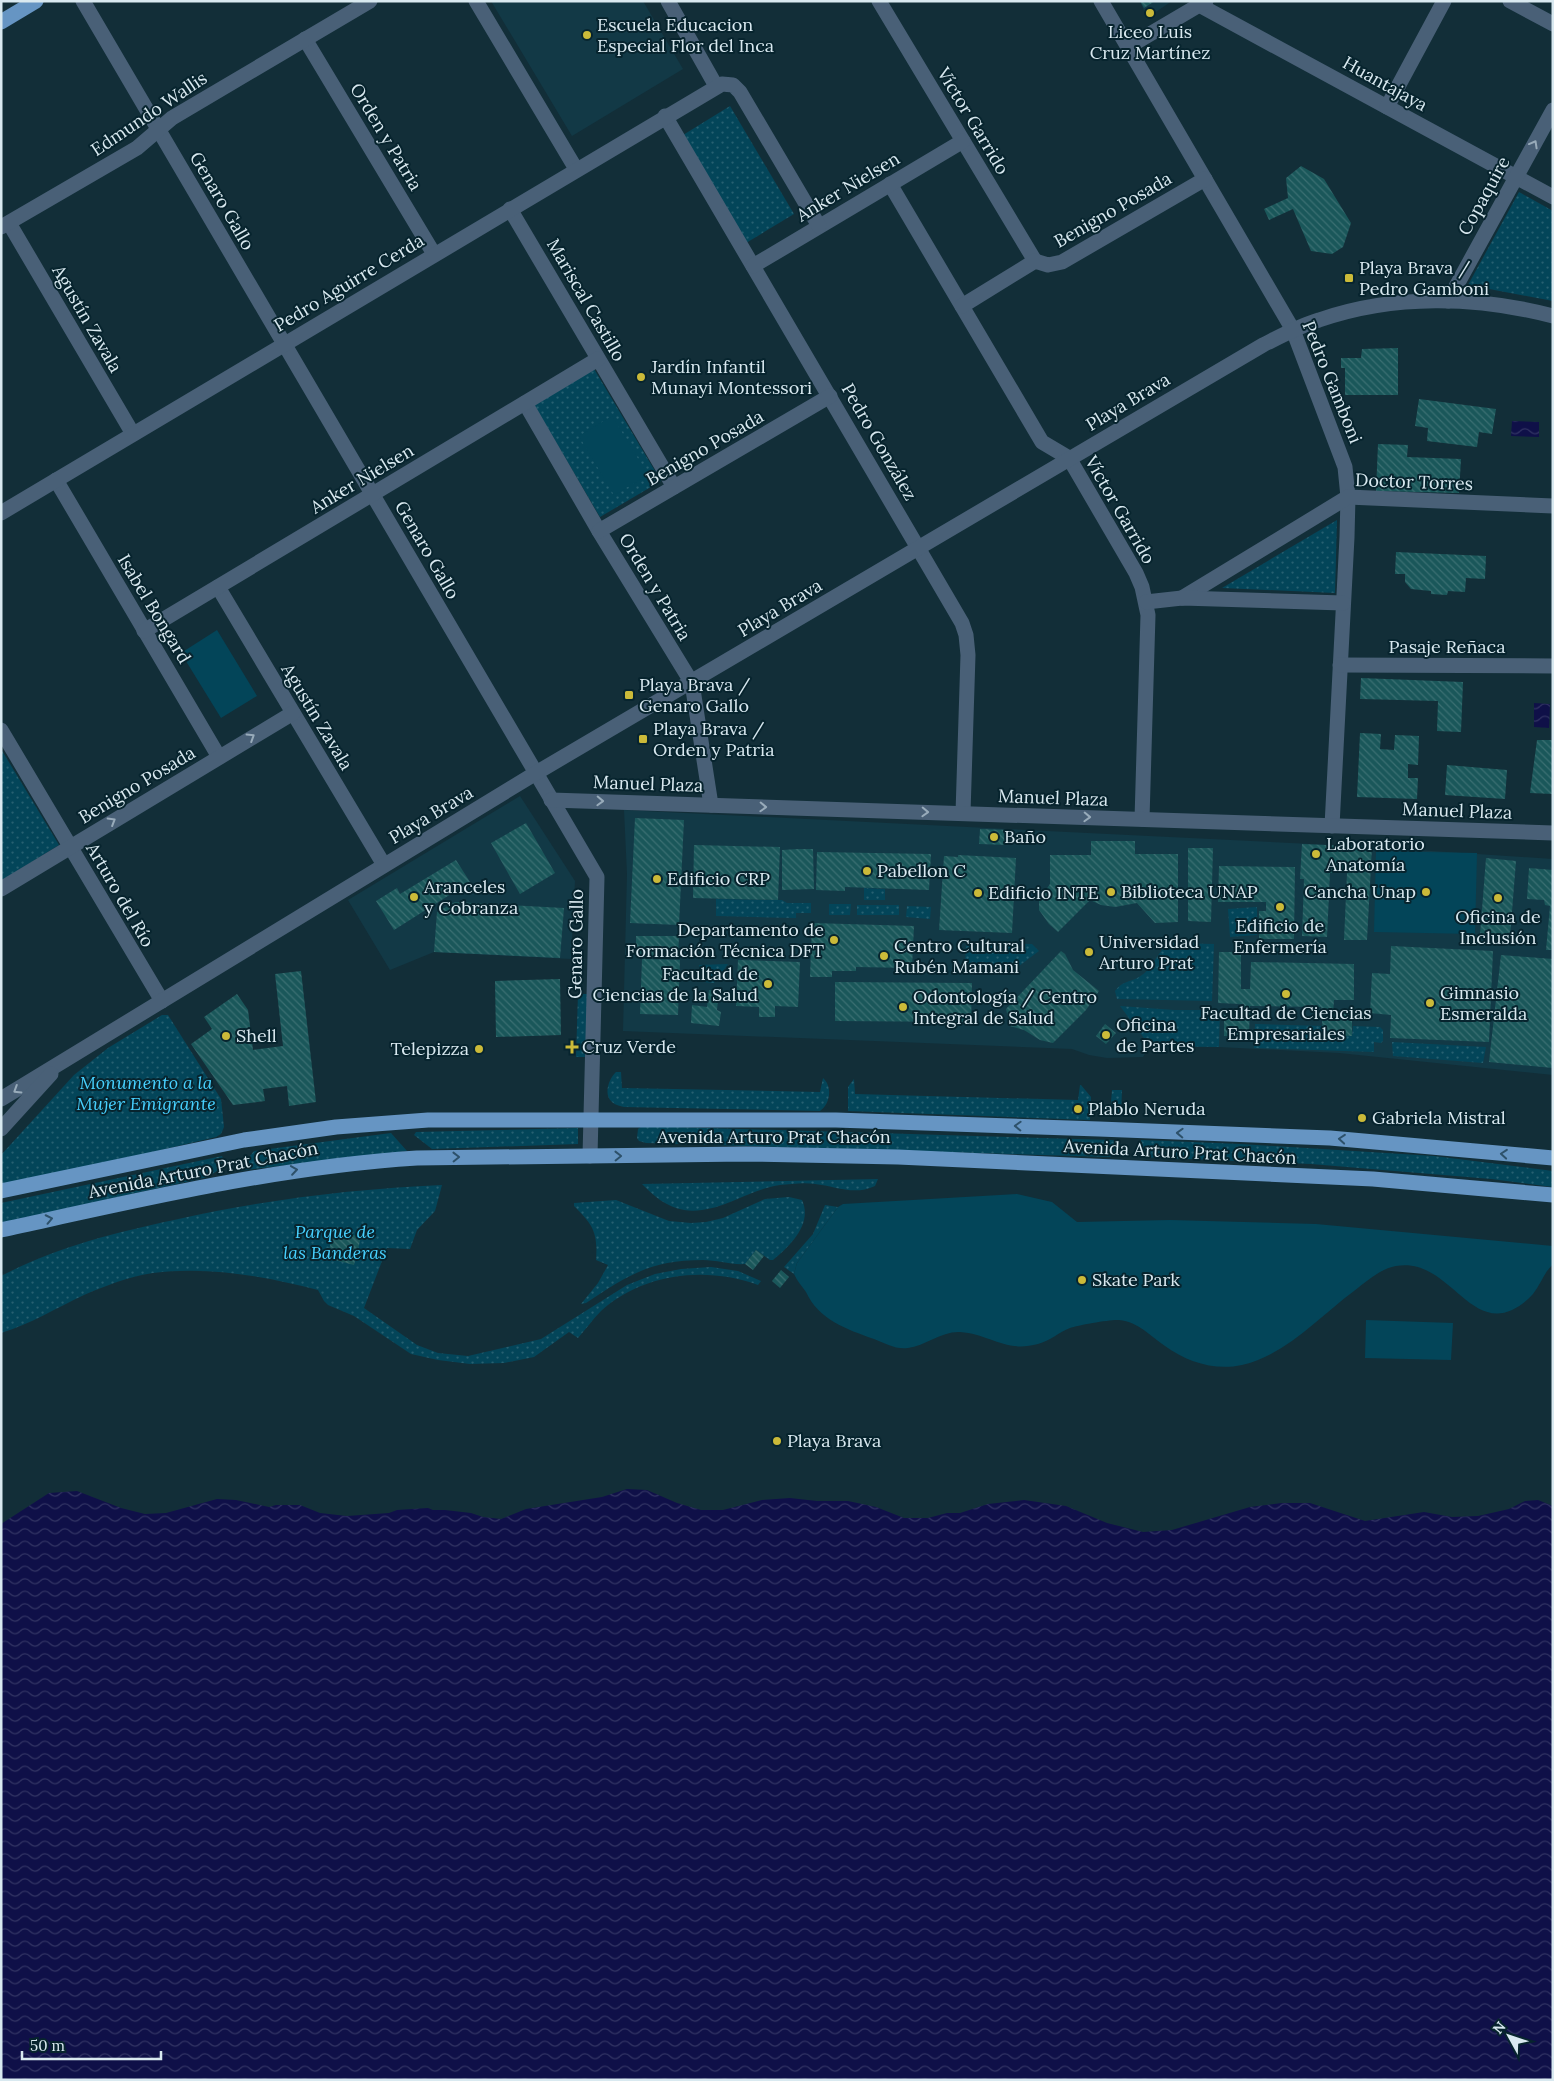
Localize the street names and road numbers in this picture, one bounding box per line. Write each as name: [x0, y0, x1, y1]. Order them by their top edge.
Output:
street label: Huantajaya: [1339, 51, 1432, 116]
street label: Víctor Garrido: [932, 62, 1014, 179]
street label: Edmundo Wallis: [86, 66, 211, 161]
street label: Orden y Patria: [345, 79, 428, 195]
street label: Genaro Gallo: [185, 147, 260, 254]
street label: Anker Nielsen: [791, 147, 904, 227]
street label: Copaquire: [1453, 152, 1515, 239]
street label: Benigno Posada: [1050, 167, 1176, 253]
street label: Pedro Aguirre Cerda: [269, 229, 428, 336]
street label: Mariscal Castillo: [542, 234, 631, 365]
street label: Agustín Zavala: [47, 260, 127, 377]
street label: Pedro Gamboni: [1297, 317, 1368, 446]
street label: Playa Brava: [1081, 367, 1174, 436]
street label: Pedro González: [837, 379, 922, 504]
street label: Benigno Posada: [642, 405, 768, 491]
street label: Anker Nielsen: [305, 439, 418, 519]
street label: Víctor Garrido: [1080, 451, 1161, 568]
street label: Doctor Torres: [1355, 468, 1473, 495]
street label: Genaro Gallo: [390, 496, 465, 603]
street label: Orden y Patria: [614, 529, 697, 645]
street label: Isabel Bongard: [113, 550, 196, 668]
street label: Playa Brava: [733, 573, 826, 642]
street label: Pasaje Reñaca: [1389, 635, 1505, 658]
street label: Agustín Zavala: [276, 658, 358, 774]
street label: Benigno Posada: [74, 741, 199, 828]
street label: Manuel Plaza: [592, 770, 704, 797]
street label: Playa Brava: [384, 780, 477, 849]
street label: Manuel Plaza: [997, 784, 1109, 811]
street label: Manuel Plaza: [1401, 797, 1513, 824]
street label: Arturo del Río: [81, 838, 160, 951]
street label: Genaro Gallo: [563, 889, 588, 999]
street label: Avenida Arturo Prat Chacón: [656, 1125, 891, 1148]
street label: Avenida Arturo Prat Chacón: [1062, 1134, 1297, 1169]
street label: Avenida Arturo Prat Chacón: [85, 1136, 320, 1203]

